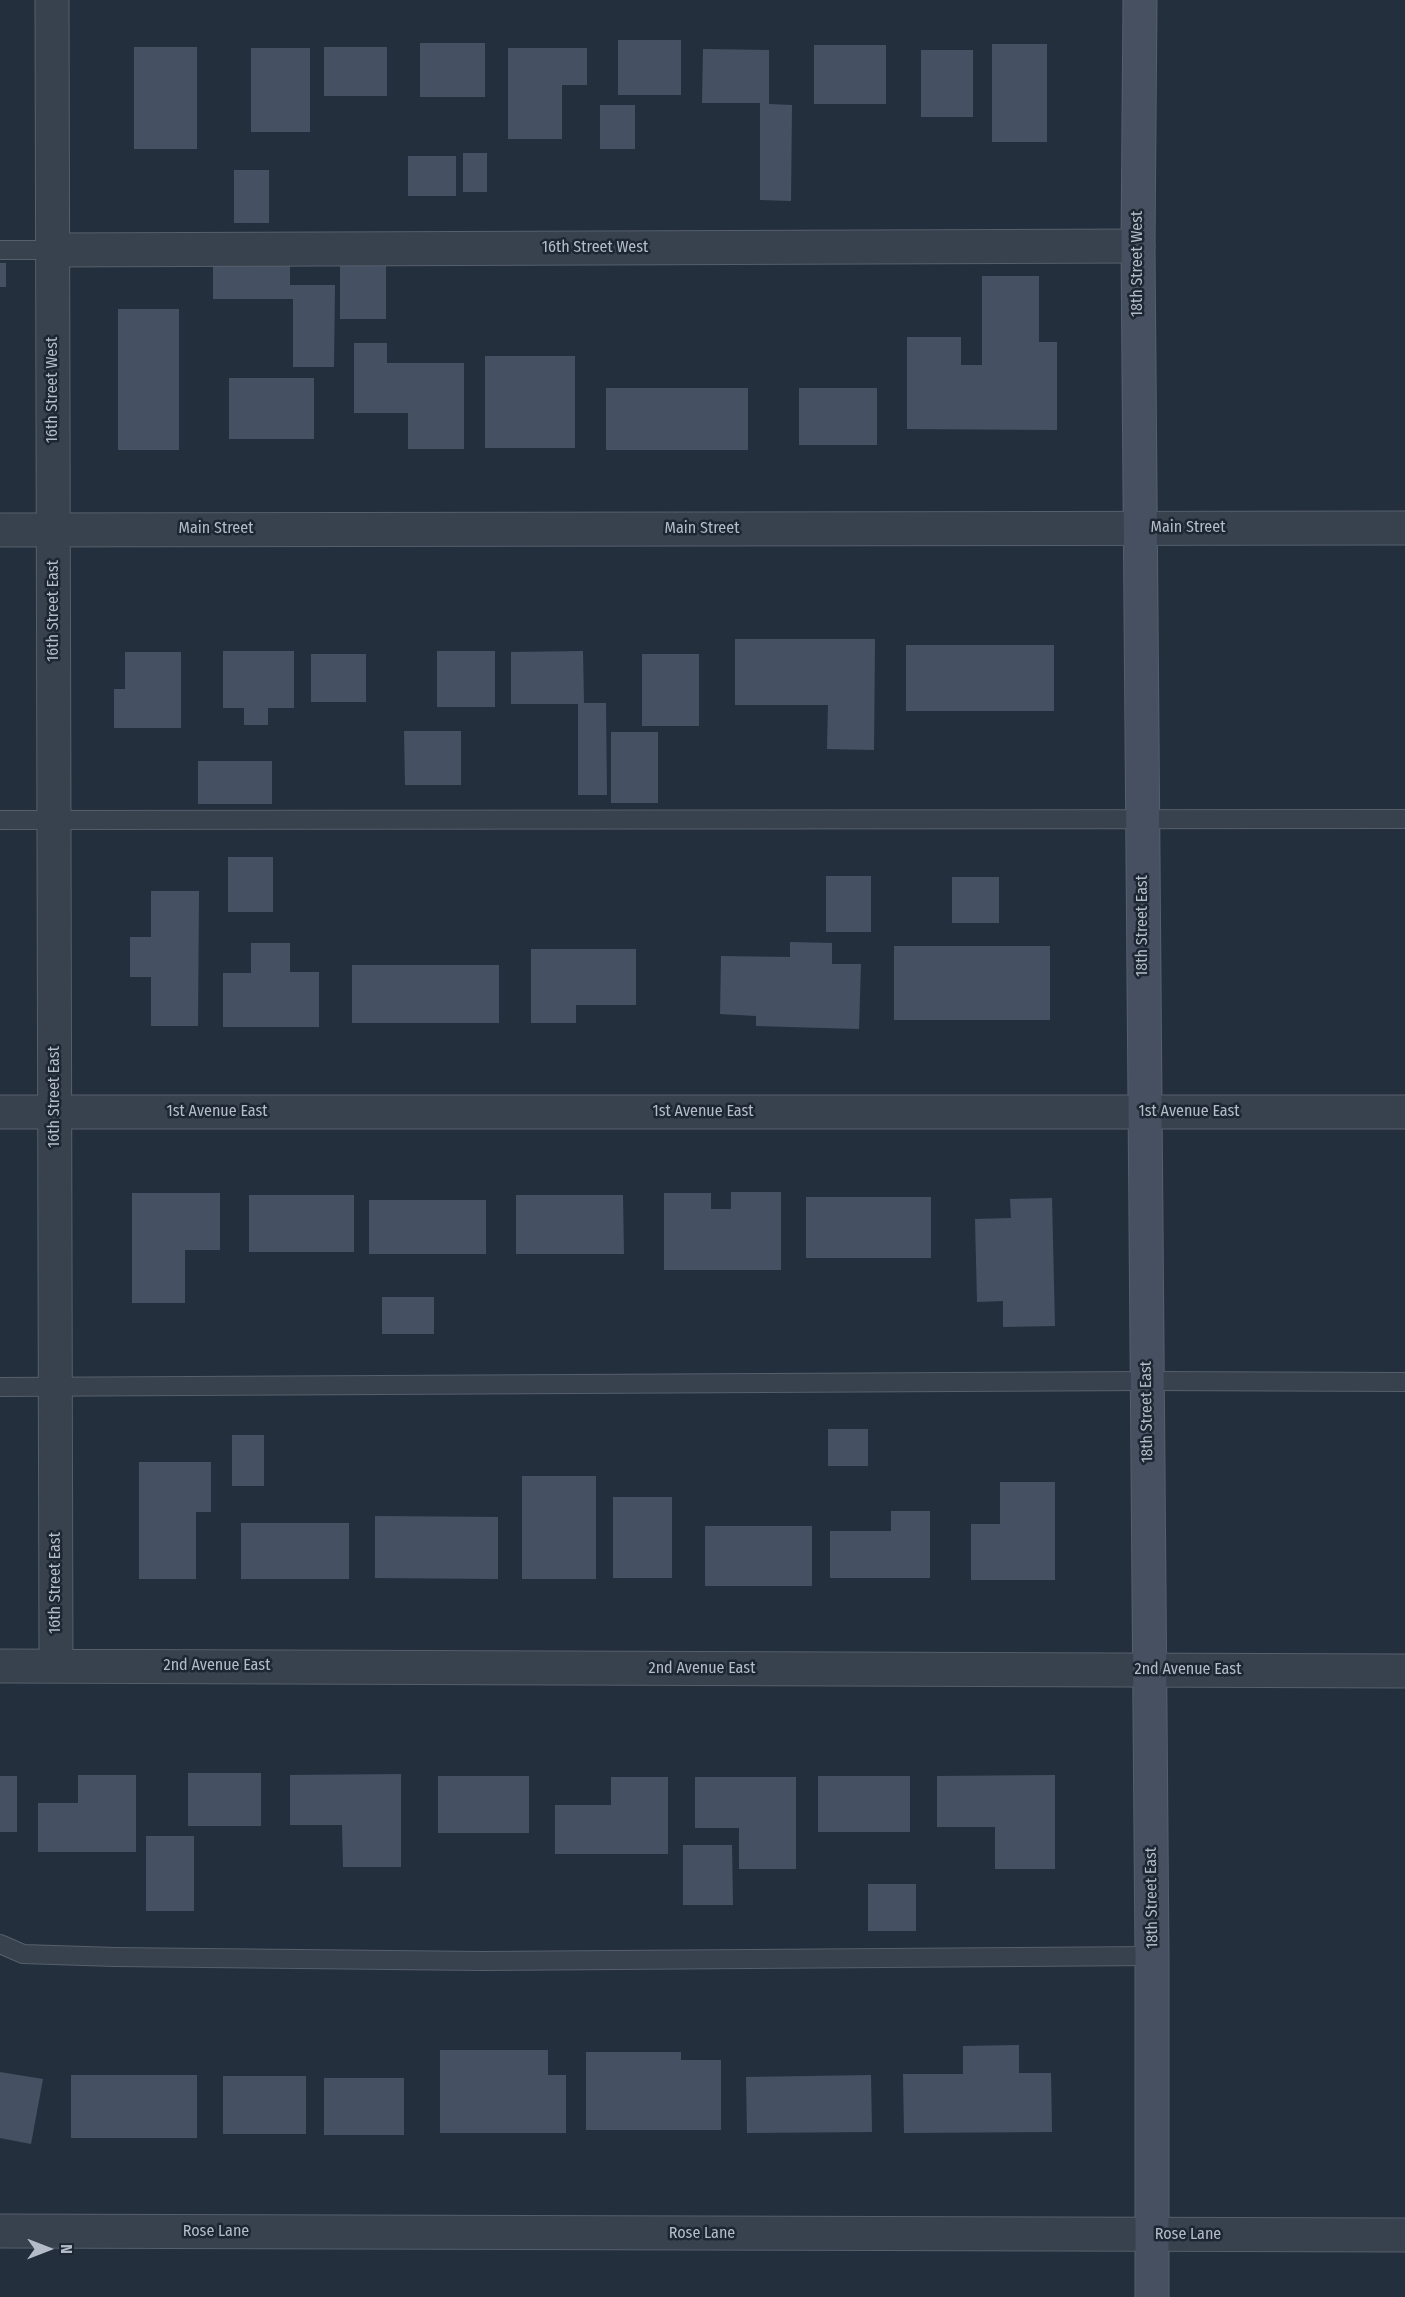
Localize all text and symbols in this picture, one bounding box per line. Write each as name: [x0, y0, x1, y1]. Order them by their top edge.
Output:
street label: 18th Street West: [1128, 211, 1148, 317]
street label: 16th Street West: [542, 238, 648, 258]
street label: 16th Street West: [43, 337, 63, 443]
street label: Main Street: [1151, 518, 1225, 538]
street label: Main Street: [179, 519, 253, 539]
street label: Main Street: [665, 519, 739, 539]
street label: 16th Street East: [44, 560, 64, 662]
street label: 18th Street East: [1133, 875, 1153, 977]
street label: 16th Street East: [45, 1046, 65, 1148]
street label: 1st Avenue East: [166, 1102, 268, 1122]
street label: 1st Avenue East: [652, 1102, 754, 1122]
street label: 1st Avenue East: [1138, 1102, 1240, 1122]
street label: 18th Street East: [1137, 1361, 1157, 1463]
street label: 16th Street East: [46, 1532, 66, 1634]
street label: 2nd Avenue East: [164, 1656, 270, 1676]
street label: 2nd Avenue East: [649, 1659, 755, 1679]
street label: 2nd Avenue East: [1135, 1660, 1241, 1680]
street label: 18th Street East: [1142, 1847, 1162, 1949]
north arrow: [18, 2219, 78, 2279]
street label: Rose Lane: [183, 2222, 249, 2242]
street label: Rose Lane: [669, 2224, 735, 2244]
street label: Rose Lane: [1155, 2225, 1221, 2245]
text: N: [57, 2244, 76, 2254]

